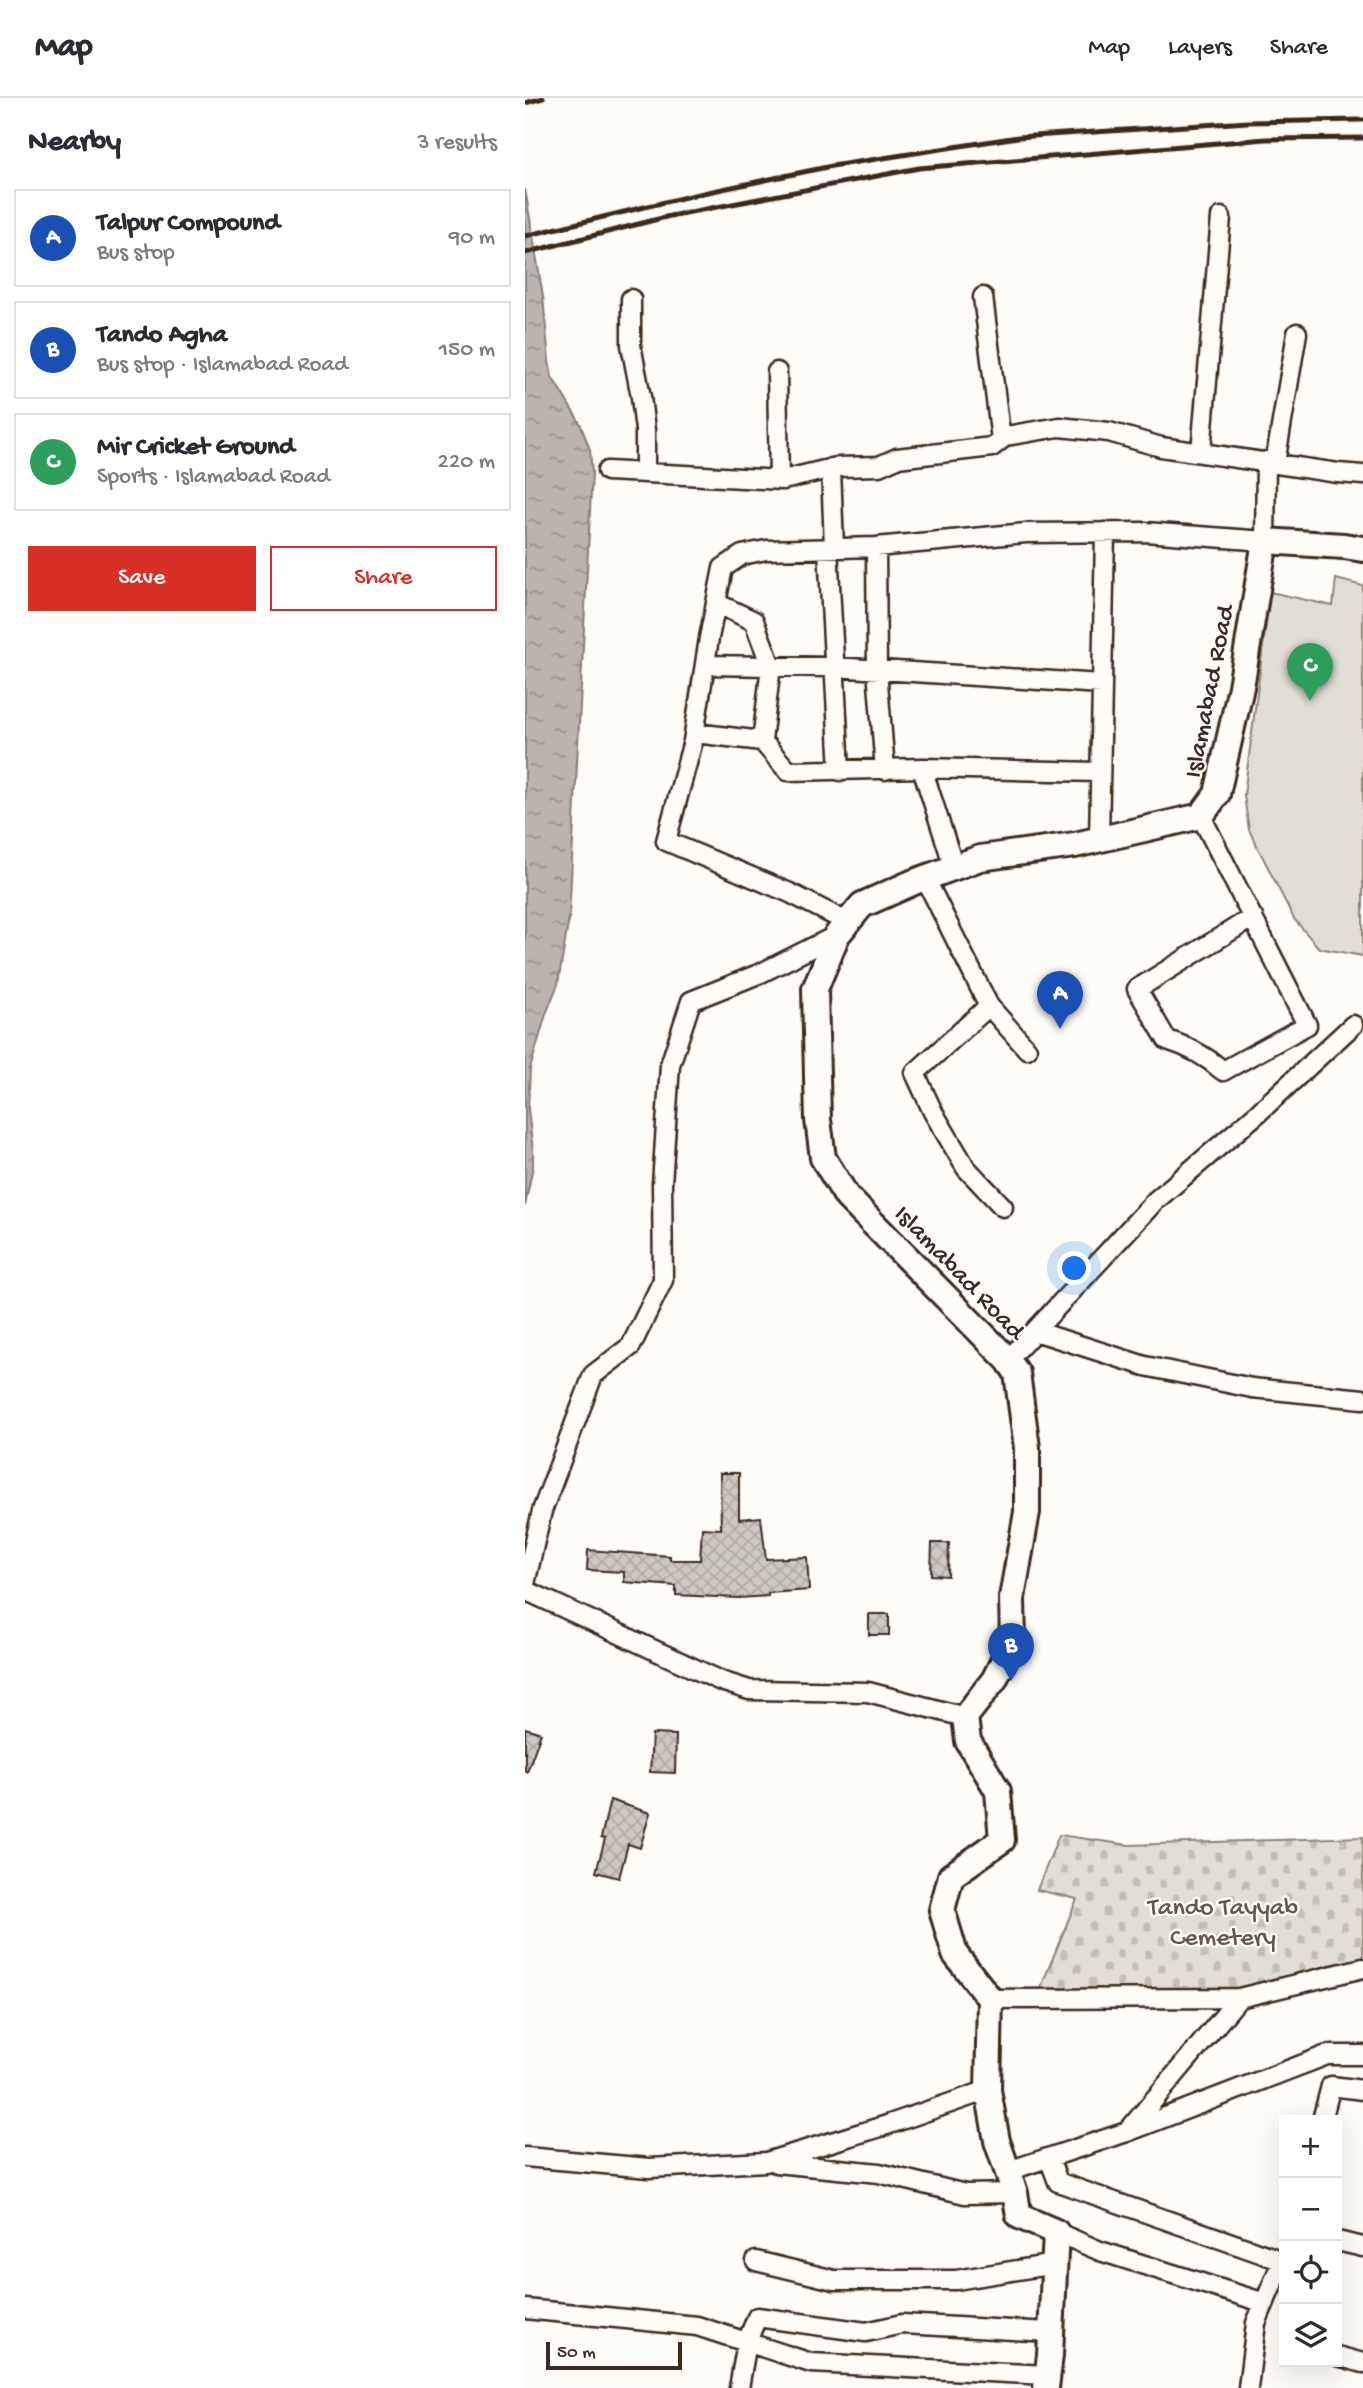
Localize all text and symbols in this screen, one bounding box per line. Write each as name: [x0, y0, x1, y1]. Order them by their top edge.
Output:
text: Map: [35, 29, 92, 67]
text: Map: [1088, 34, 1130, 63]
text: Layers: [1168, 34, 1232, 63]
text: Share: [1270, 34, 1328, 63]
text: Nearby: [28, 126, 121, 161]
text: 3 results: [417, 130, 497, 157]
text: Talpur Compound: [97, 209, 280, 240]
text: A: [46, 225, 60, 252]
text: 90 m: [449, 225, 495, 252]
text: Bus stop: [97, 240, 175, 267]
text: Tando Agha: [97, 321, 227, 352]
text: B: [47, 337, 59, 364]
text: 150 m: [439, 337, 495, 364]
text: Bus stop · Islamabad Road: [97, 352, 348, 379]
text: Mir Cricket Ground: [97, 433, 294, 464]
text: C: [47, 449, 59, 476]
text: 220 m: [438, 449, 495, 476]
text: Sports · Islamabad Road: [97, 464, 330, 491]
button: Save: [28, 546, 256, 611]
button: Share: [270, 546, 497, 611]
street label: Islamabad Road: [1179, 601, 1244, 781]
pin: C: [1287, 643, 1333, 701]
pin: A: [1037, 971, 1083, 1029]
street label: Islamabad Road: [886, 1200, 1031, 1349]
your location: [1057, 1251, 1091, 1285]
pin: B: [988, 1623, 1034, 1681]
park label: Tando Tayyab Cemetery: [1146, 1894, 1298, 1955]
map controls: [1279, 2115, 1342, 2367]
button: +: [1279, 2115, 1342, 2178]
button: −: [1279, 2178, 1342, 2241]
button: locate: [1279, 2241, 1342, 2304]
button: layers: [1279, 2304, 1342, 2367]
scale bar: [546, 2339, 683, 2371]
text: 50 m: [557, 2342, 596, 2365]

